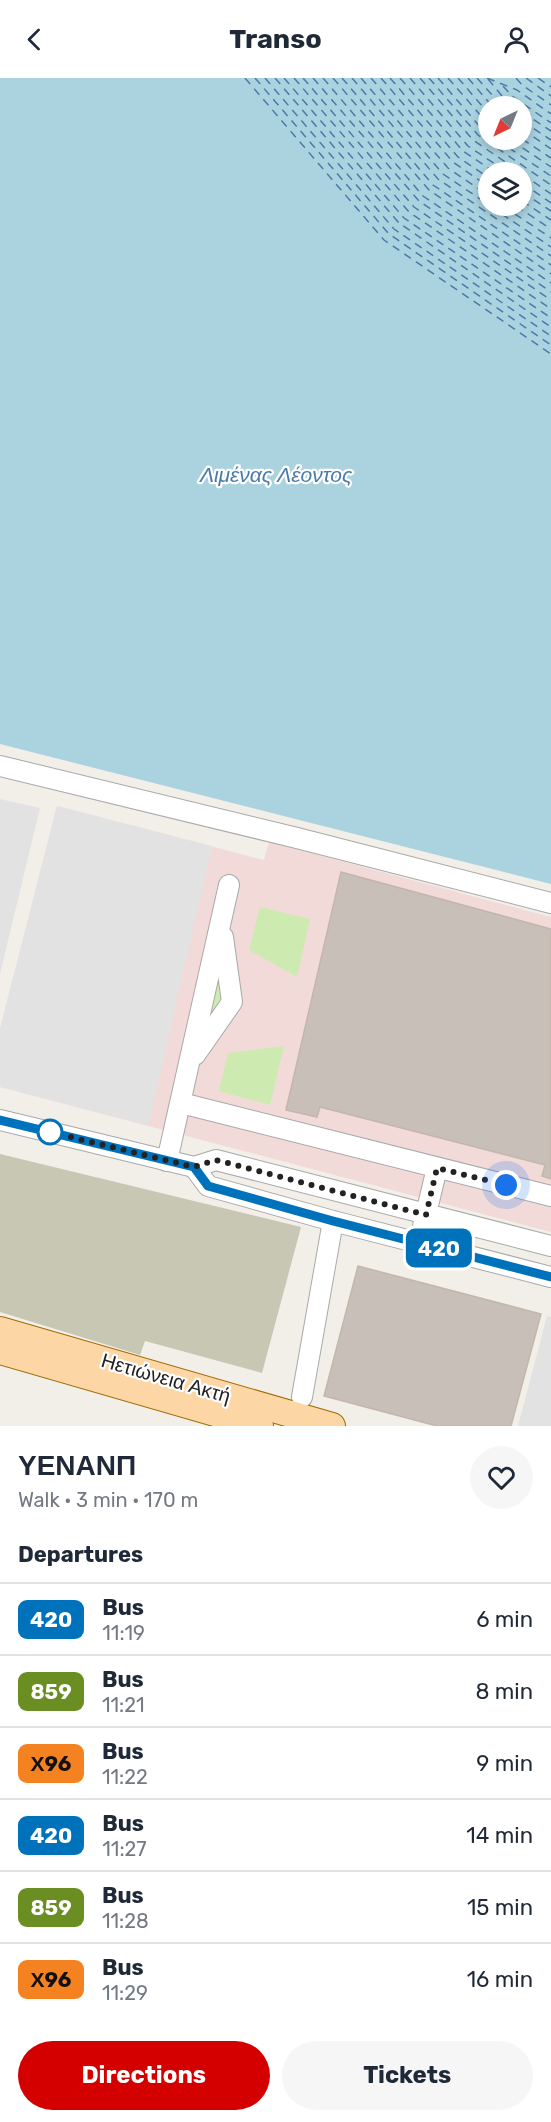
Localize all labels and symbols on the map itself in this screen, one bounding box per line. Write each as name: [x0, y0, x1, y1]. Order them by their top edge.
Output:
north arrow: [478, 96, 532, 150]
water label: Λιμένας Λέοντος: [199, 462, 353, 487]
unlabelled marker: [37, 1119, 63, 1145]
your location: [491, 1170, 521, 1200]
line badge: 420: [404, 1228, 474, 1268]
street label: Ηετιώνεια Ακτή: [99, 1348, 233, 1408]

